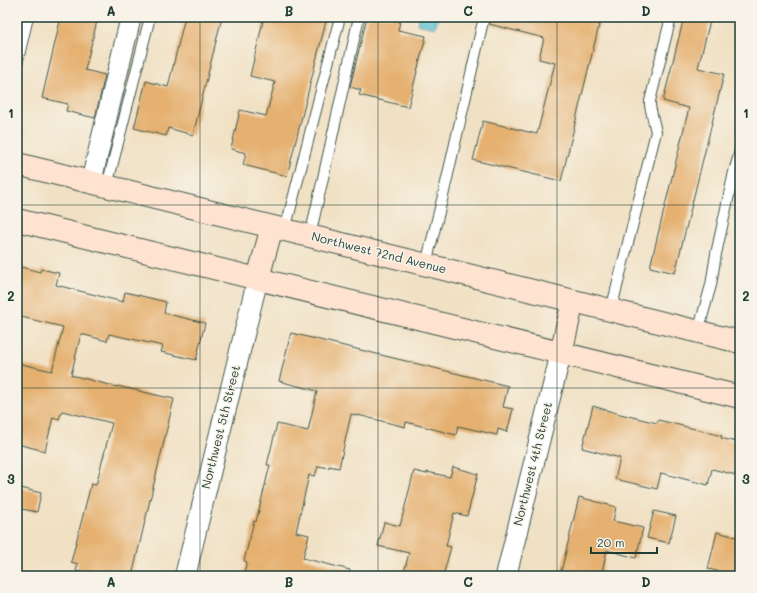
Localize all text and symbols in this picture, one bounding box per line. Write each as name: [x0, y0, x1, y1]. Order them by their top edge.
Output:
text: A: [106, 2, 116, 19]
text: B: [285, 2, 294, 19]
text: C: [463, 2, 473, 19]
text: D: [641, 2, 651, 19]
text: 1: [8, 104, 14, 121]
text: 1: [743, 104, 749, 121]
street label: Northwest 72nd Avenue: [310, 227, 448, 277]
text: 2: [7, 287, 15, 304]
text: 2: [742, 287, 750, 304]
street label: Northwest 5th Street: [197, 363, 243, 490]
street label: Northwest 4th Street: [509, 400, 555, 527]
text: 3: [7, 470, 15, 487]
text: 3: [742, 470, 750, 487]
scale bar: [591, 529, 657, 555]
text: 20 m: [597, 534, 625, 550]
text: A: [106, 573, 116, 590]
text: B: [285, 573, 294, 590]
text: C: [463, 573, 473, 590]
text: D: [641, 573, 651, 590]

